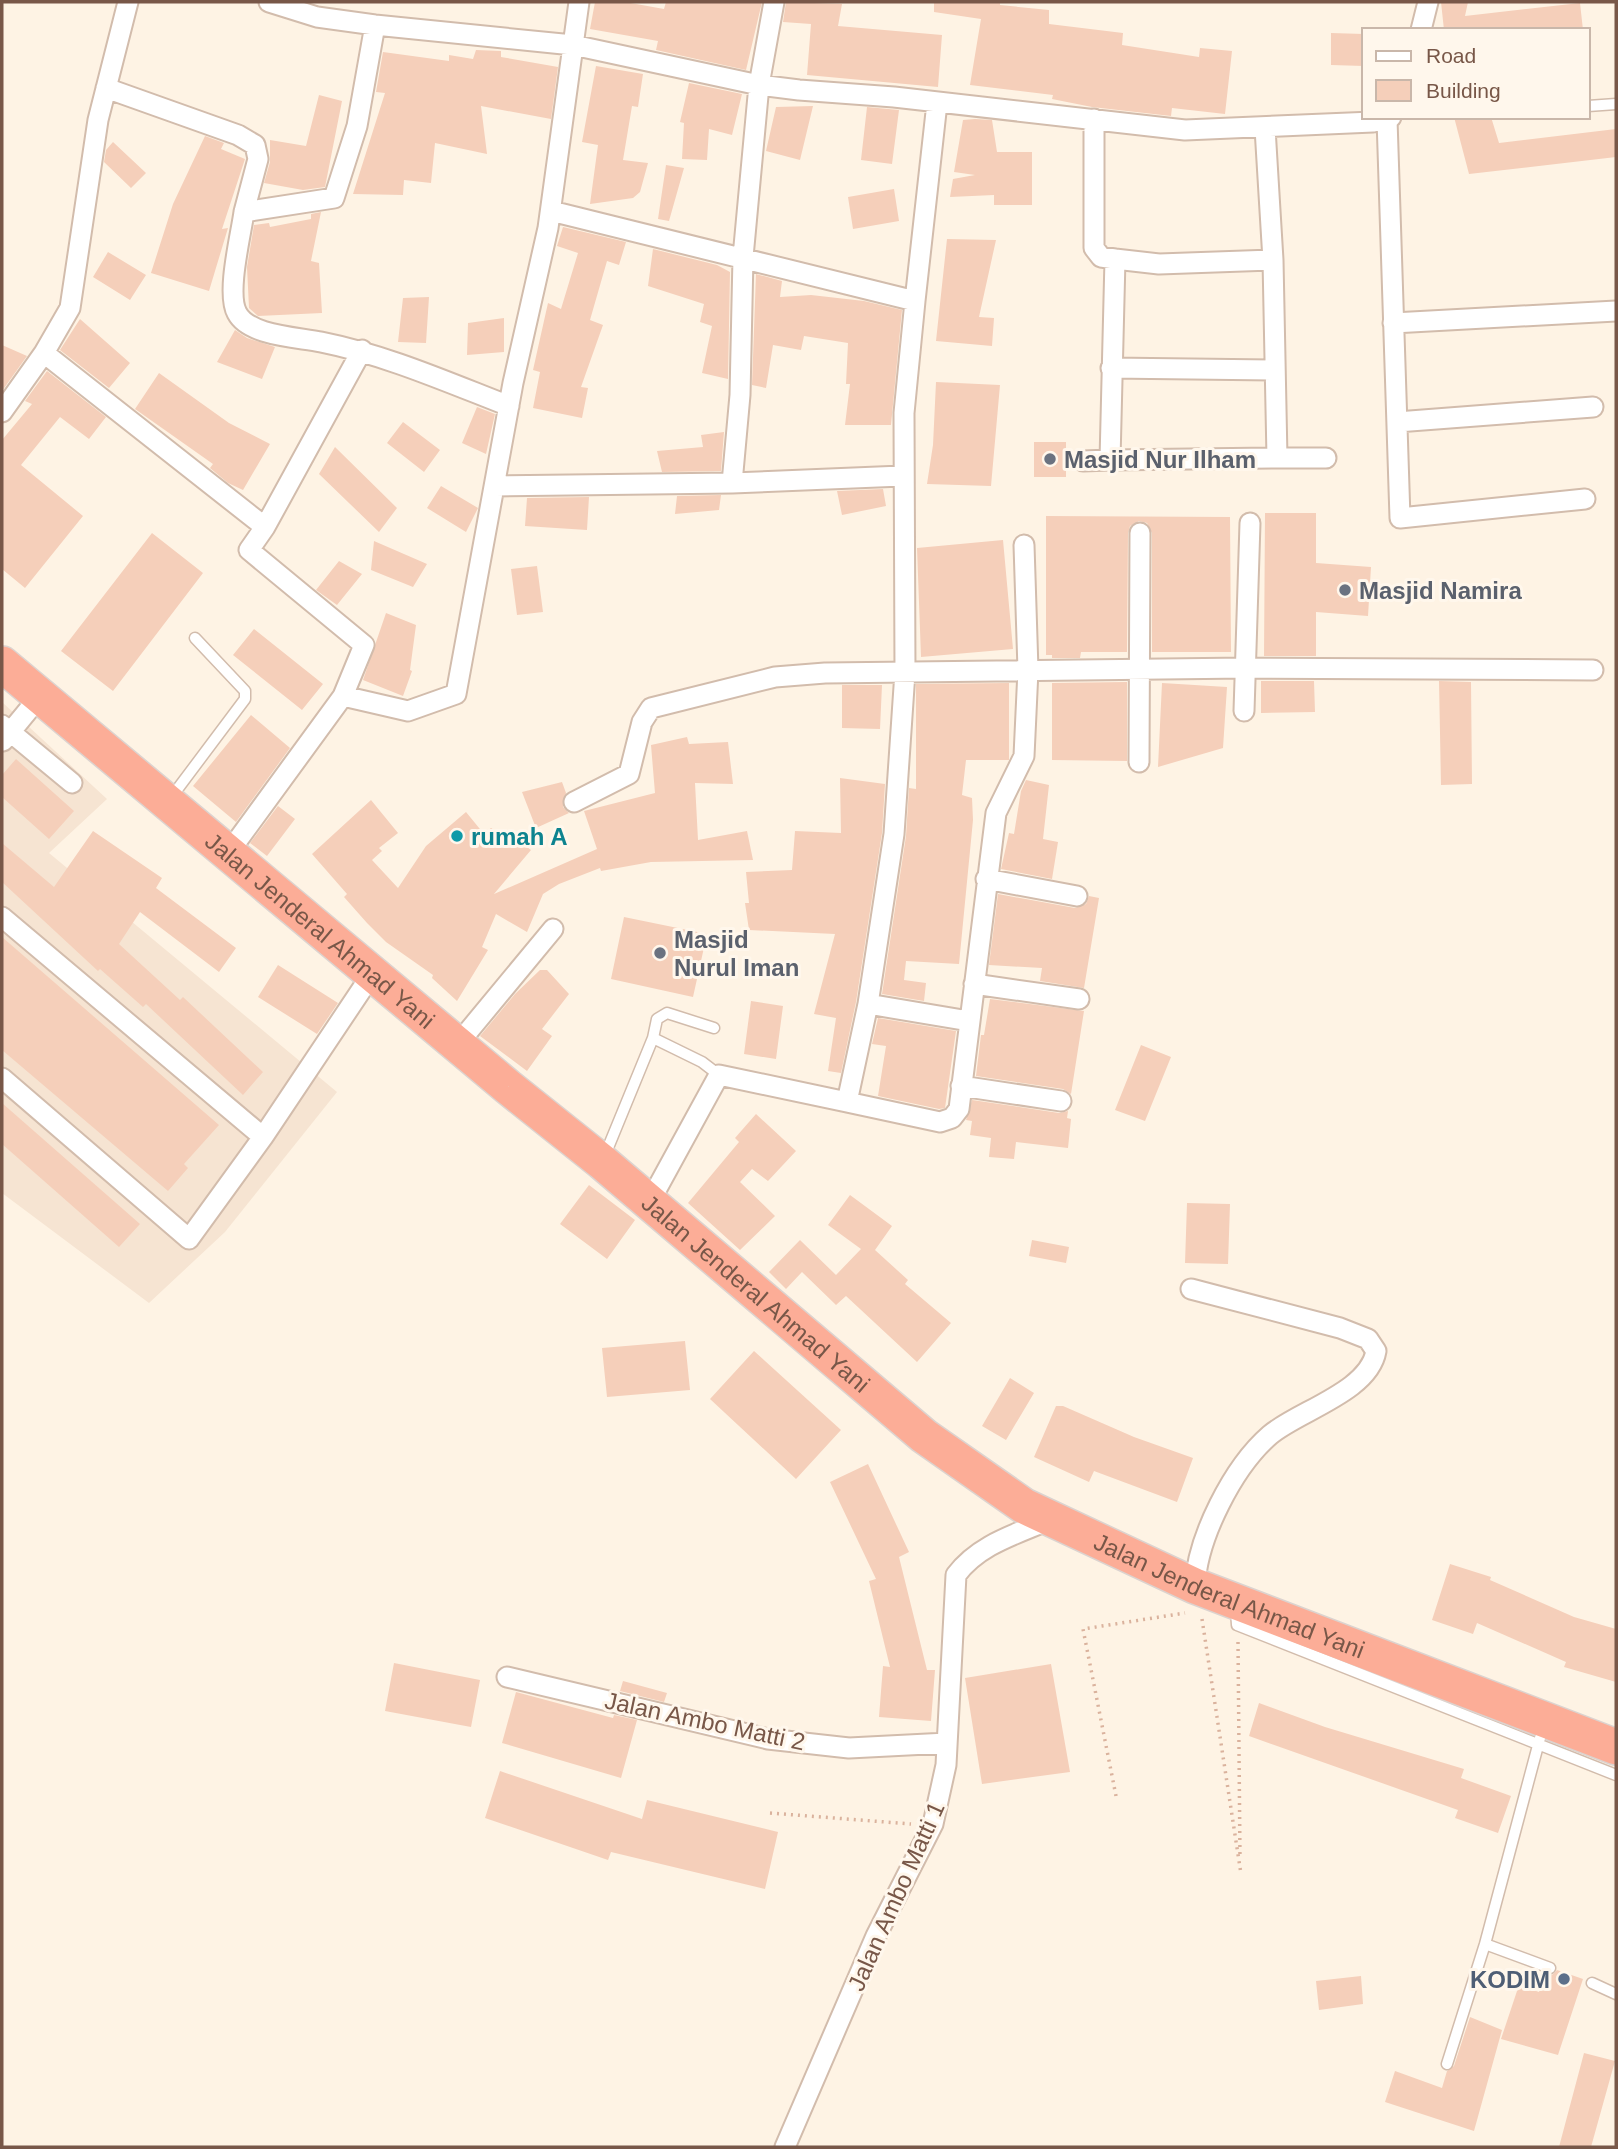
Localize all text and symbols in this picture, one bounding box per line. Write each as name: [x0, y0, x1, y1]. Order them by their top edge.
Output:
legend: [1362, 28, 1590, 119]
text: Road: [1426, 44, 1476, 67]
text: Building: [1426, 79, 1501, 102]
place label: Masjid Nur Ilham: [1064, 446, 1256, 473]
marker: Masjid Nur Ilham: [1042, 451, 1058, 467]
place label: Masjid Namira: [1359, 577, 1522, 604]
marker: Masjid Namira: [1337, 582, 1353, 598]
place label: rumah A: [471, 823, 567, 850]
street label: Jalan Jenderal Ahmad Yani: [200, 827, 440, 1034]
marker: rumah A: [449, 828, 465, 844]
place label: Masjid Nurul Iman: [674, 926, 799, 981]
marker: Masjid Nurul Iman: [652, 945, 668, 961]
street label: Jalan Jenderal Ahmad Yani: [637, 1189, 875, 1397]
street label: Jalan Jenderal Ahmad Yani: [1090, 1527, 1369, 1663]
street label: Jalan Ambo Matti 2: [602, 1687, 808, 1755]
street label: Jalan Ambo Matti 1: [842, 1797, 950, 1995]
place label: KODIM: [1470, 1966, 1550, 1993]
marker: KODIM: [1556, 1971, 1572, 1987]

